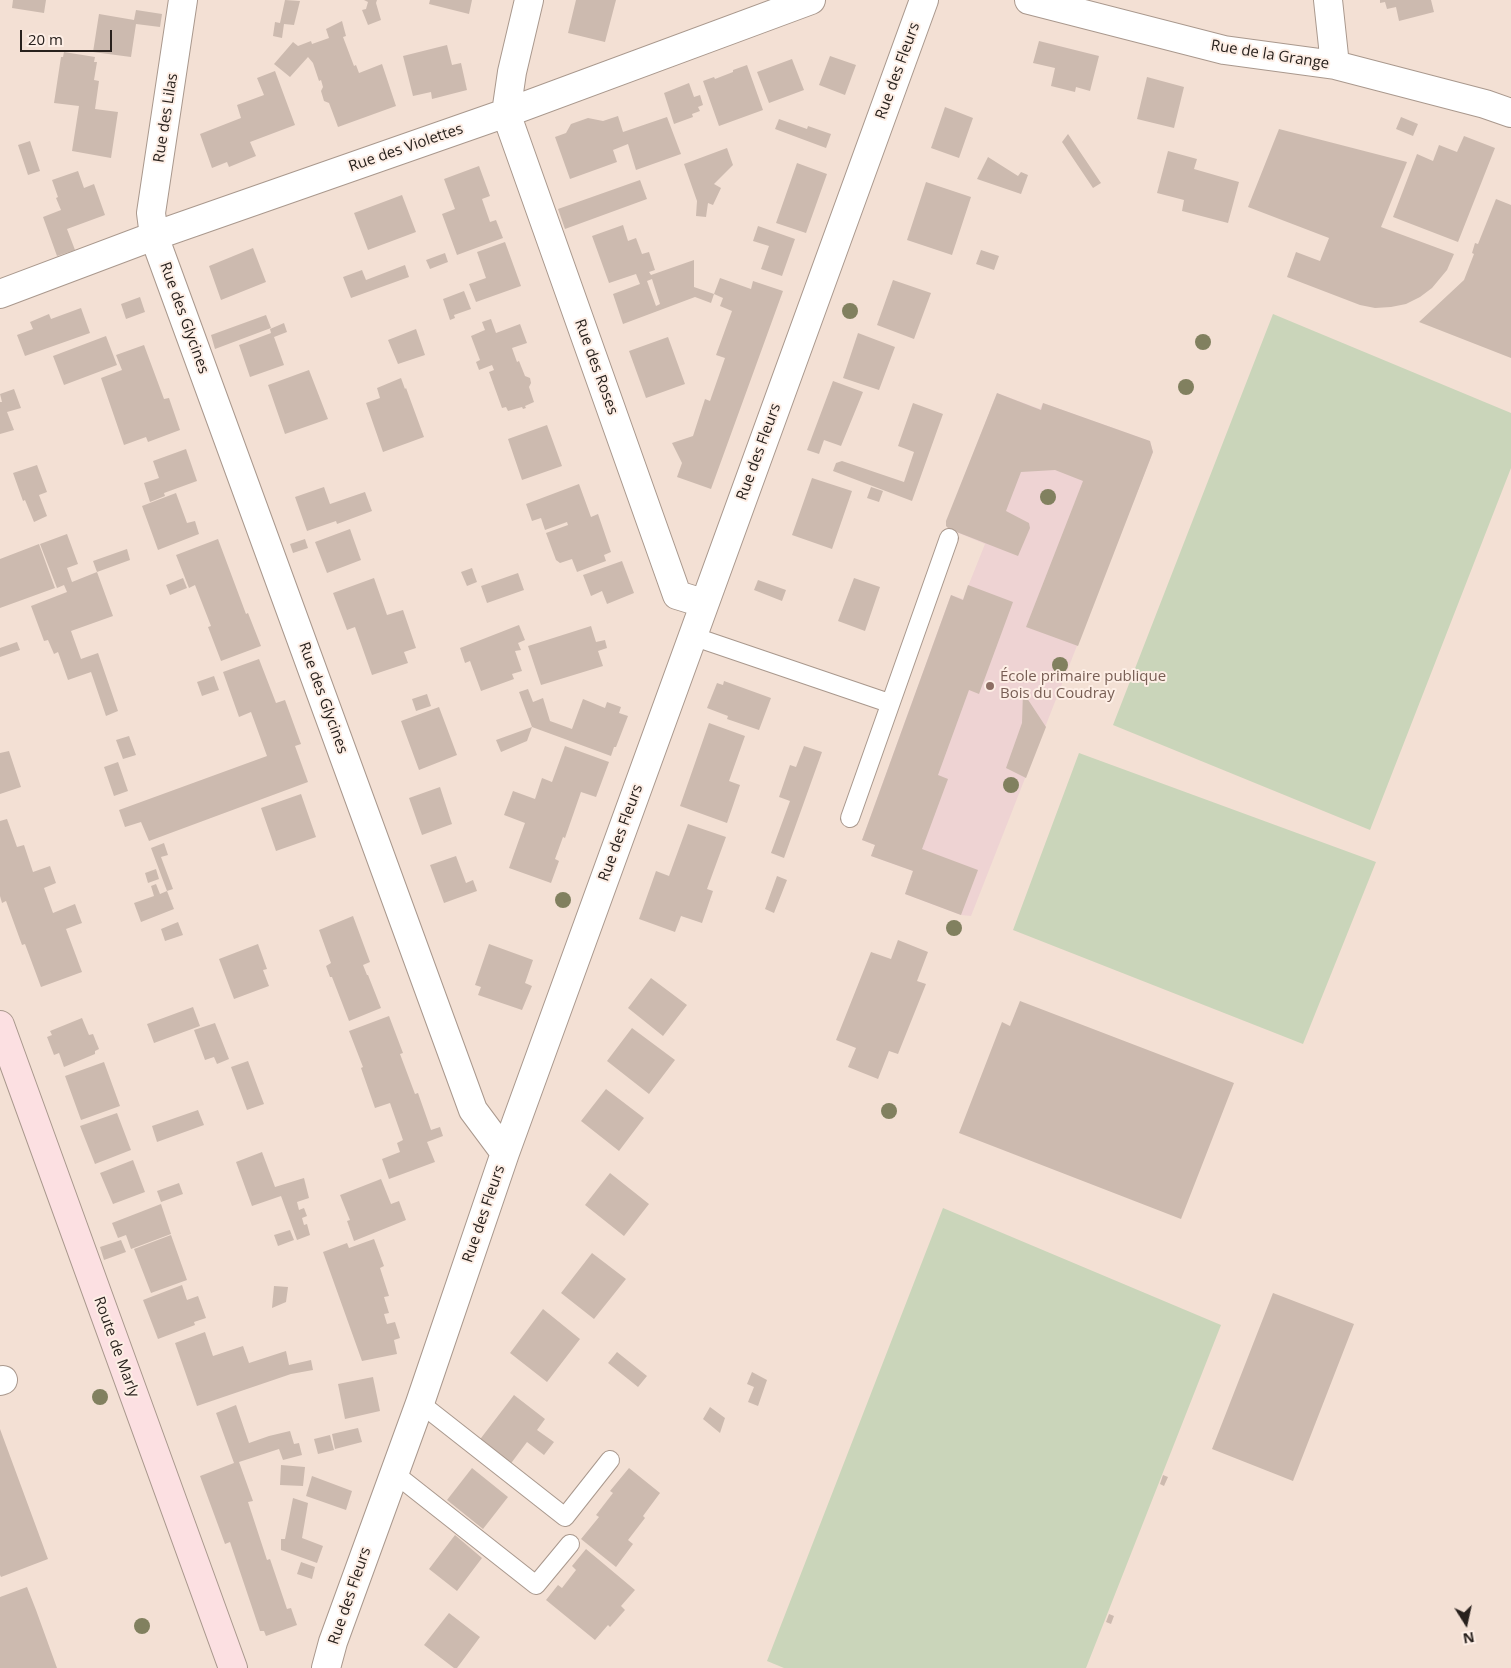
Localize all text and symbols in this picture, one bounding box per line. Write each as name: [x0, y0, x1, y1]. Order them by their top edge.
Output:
scale bar: [22, 20, 115, 52]
street label: Rue des Fleurs: [872, 20, 924, 122]
text: 20 m: [28, 29, 63, 49]
street label: Rue de la Grange: [1210, 37, 1330, 73]
street label: Rue des Lilas: [150, 72, 182, 164]
street label: Rue des Violettes: [347, 120, 465, 176]
street label: Rue des Glycines: [155, 260, 213, 376]
street label: Rue des Roses: [570, 317, 622, 417]
street label: Rue des Fleurs: [733, 401, 785, 503]
street label: Rue des Glycines: [294, 640, 352, 756]
place label: École primaire publique Bois du Coudray: [1000, 668, 1166, 703]
marker: École primaire publique Bois du Coudray: [984, 680, 996, 692]
street label: Rue des Fleurs: [595, 782, 647, 884]
street label: Rue des Fleurs: [459, 1163, 509, 1265]
street label: Route de Marly: [89, 1294, 143, 1400]
street label: Rue des Fleurs: [325, 1545, 375, 1647]
north arrow: [1441, 1598, 1491, 1648]
text: N: [1461, 1628, 1476, 1649]

